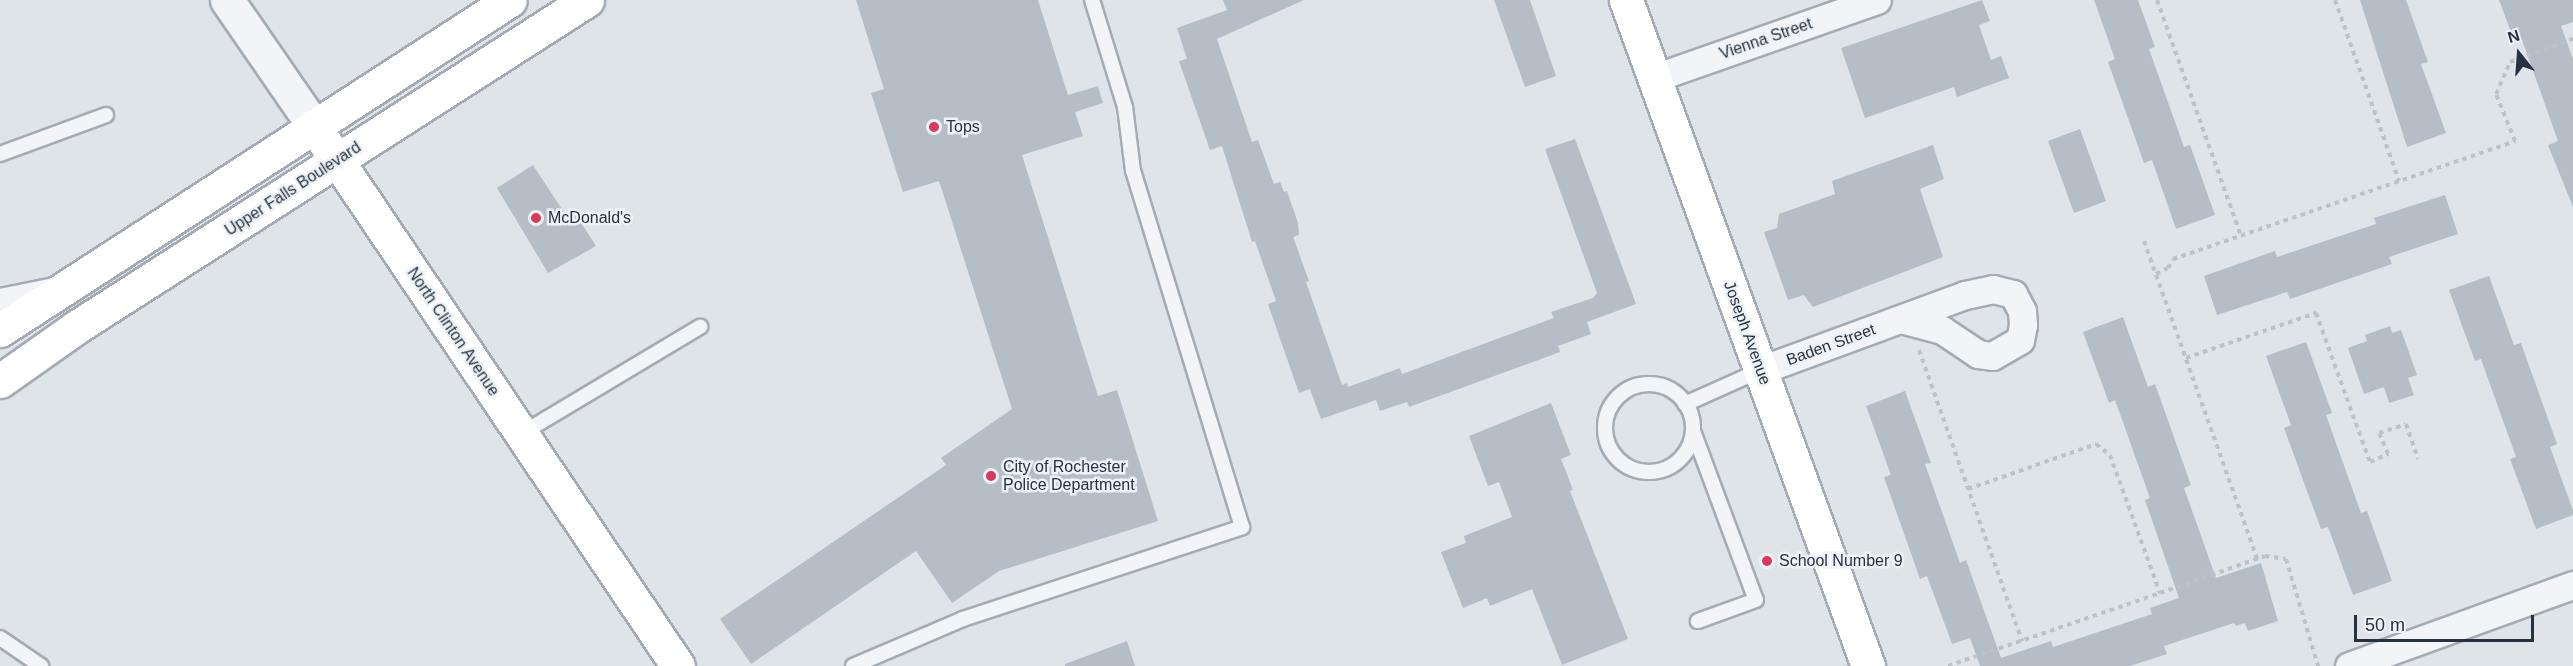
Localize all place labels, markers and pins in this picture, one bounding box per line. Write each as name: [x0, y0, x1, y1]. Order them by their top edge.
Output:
place label: Tops: [946, 117, 980, 137]
marker: Tops: [927, 120, 941, 134]
place label: McDonald's: [548, 208, 631, 228]
marker: McDonald's: [529, 211, 543, 225]
place label: City of Rochester Police Department: [1003, 457, 1135, 495]
marker: City of Rochester Police Department: [984, 469, 998, 483]
place label: School Number 9: [1779, 551, 1903, 571]
marker: School Number 9: [1760, 554, 1774, 568]

